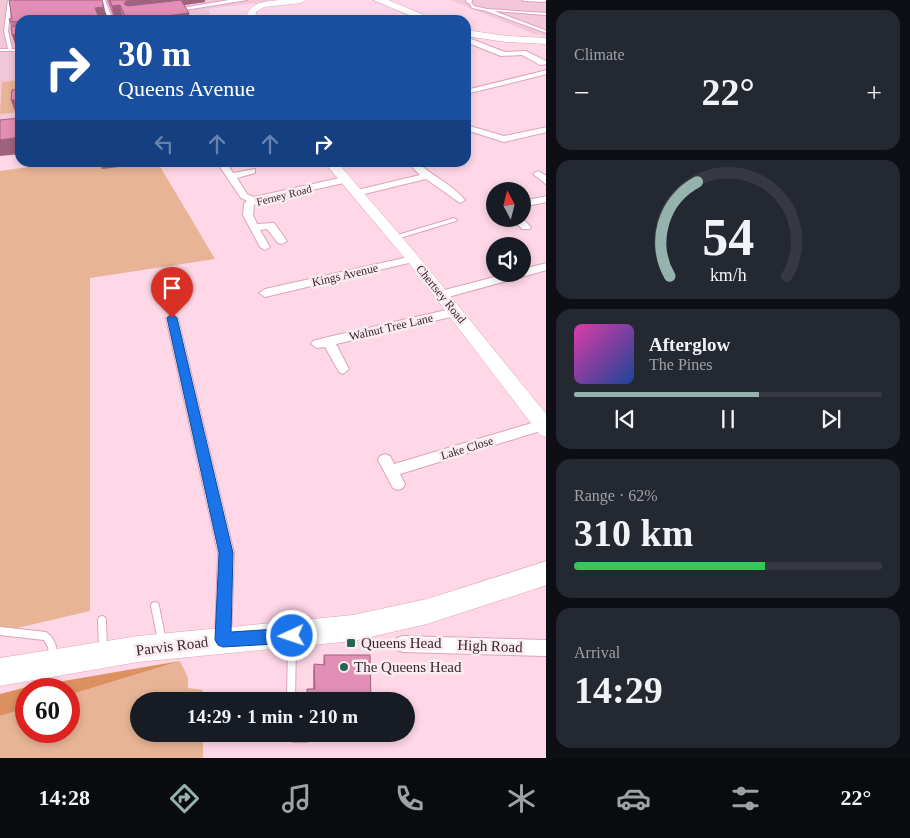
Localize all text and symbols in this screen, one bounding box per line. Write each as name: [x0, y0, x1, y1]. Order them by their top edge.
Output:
icon: right: [35, 35, 100, 100]
text: 30 m: [118, 35, 191, 74]
text: Climate: [574, 46, 625, 63]
text: 22°: [701, 71, 755, 113]
text: Queens Avenue: [118, 76, 255, 101]
text: −: [574, 77, 590, 108]
text: +: [866, 77, 882, 108]
icon: left: [150, 130, 178, 158]
icon: ahead: [203, 130, 231, 158]
icon: ahead: [256, 130, 284, 158]
icon: right: [309, 130, 337, 158]
street label: Ferney Road: [255, 182, 313, 208]
north arrow: [486, 182, 531, 228]
map controls: [486, 182, 531, 282]
text: 54: [702, 209, 754, 266]
button: sound: [486, 237, 531, 282]
street label: Kings Avenue: [311, 261, 379, 289]
street label: Chertsey Road: [413, 262, 469, 326]
text: km/h: [710, 265, 746, 285]
pin: [151, 267, 193, 318]
icon: arrive: [158, 274, 186, 302]
street label: Walnut Tree Lane: [348, 311, 434, 343]
text: Afterglow: [649, 334, 730, 355]
text: The Pines: [649, 356, 713, 373]
icon: previous: [611, 405, 639, 433]
icon: pause: [714, 405, 742, 433]
icon: next: [817, 405, 845, 433]
street label: Lake Close: [439, 433, 495, 463]
text: Range · 62%: [574, 487, 658, 504]
text: 310 km: [574, 512, 693, 554]
position arrow: [265, 609, 317, 661]
street label: Parvis Road: [135, 634, 210, 658]
place label: Queens Head: [361, 635, 442, 651]
marker: Queens Head: [345, 637, 357, 649]
street label: High Road: [457, 637, 523, 655]
text: Arrival: [574, 644, 620, 661]
place label: The Queens Head: [354, 659, 462, 675]
marker: The Queens Head: [338, 661, 350, 673]
text: 14:29: [574, 669, 663, 711]
speed limit sign: 60: [15, 678, 80, 743]
text: 14:29 · 1 min · 210 m: [187, 706, 358, 727]
icon: directions: [167, 781, 202, 816]
icon: music: [279, 781, 314, 816]
icon: phone: [392, 781, 427, 816]
icon: climate: [504, 781, 539, 816]
icon: car: [616, 781, 651, 816]
icon: filters: [728, 781, 763, 816]
text: 14:28: [39, 785, 90, 810]
text: 22°: [840, 785, 871, 810]

